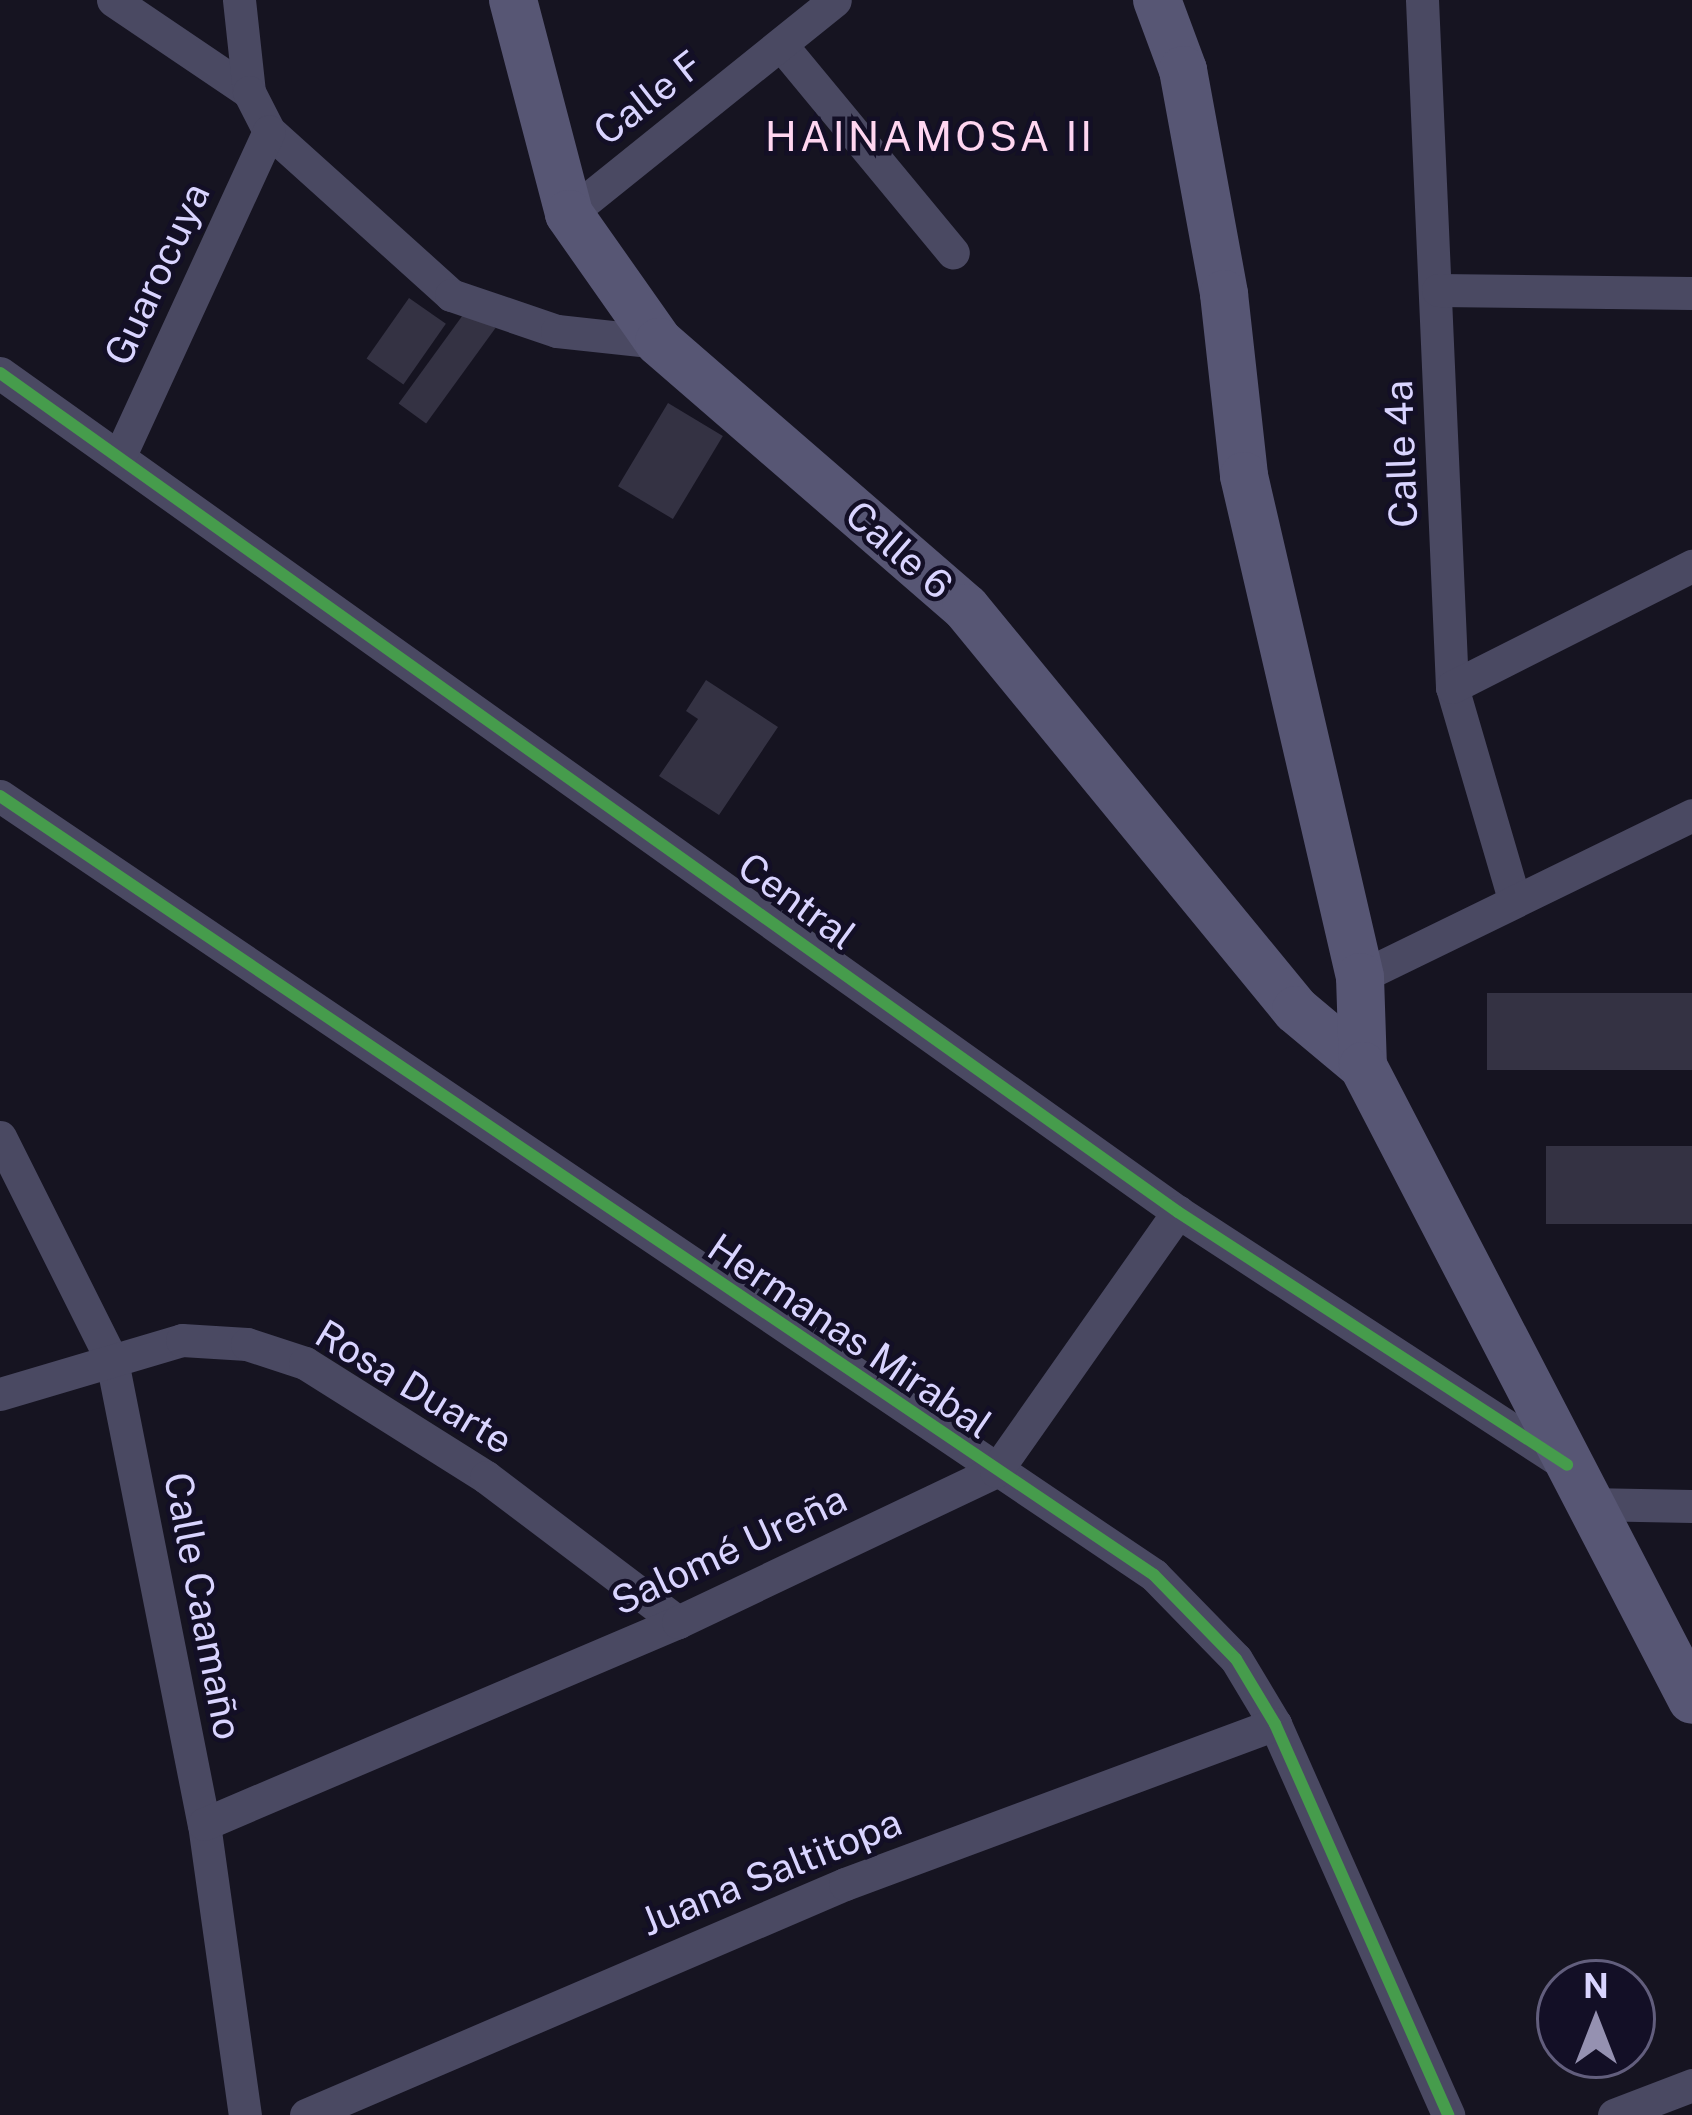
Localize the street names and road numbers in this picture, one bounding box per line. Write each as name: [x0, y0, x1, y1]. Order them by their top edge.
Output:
street label: Calle F: [584, 41, 712, 155]
street label: Guarocuya: [94, 176, 220, 372]
street label: Calle 4a: [1375, 379, 1427, 529]
street label: Calle 6: [836, 491, 962, 609]
street label: Central: [729, 843, 865, 959]
street label: Hermanas Mirabal: [699, 1224, 1001, 1448]
street label: Rosa Duarte: [307, 1310, 521, 1464]
street label: Calle Caamaño: [154, 1468, 252, 1744]
street label: Salomé Ureña: [604, 1475, 854, 1625]
street label: Juana Saltitopa: [634, 1798, 908, 1946]

